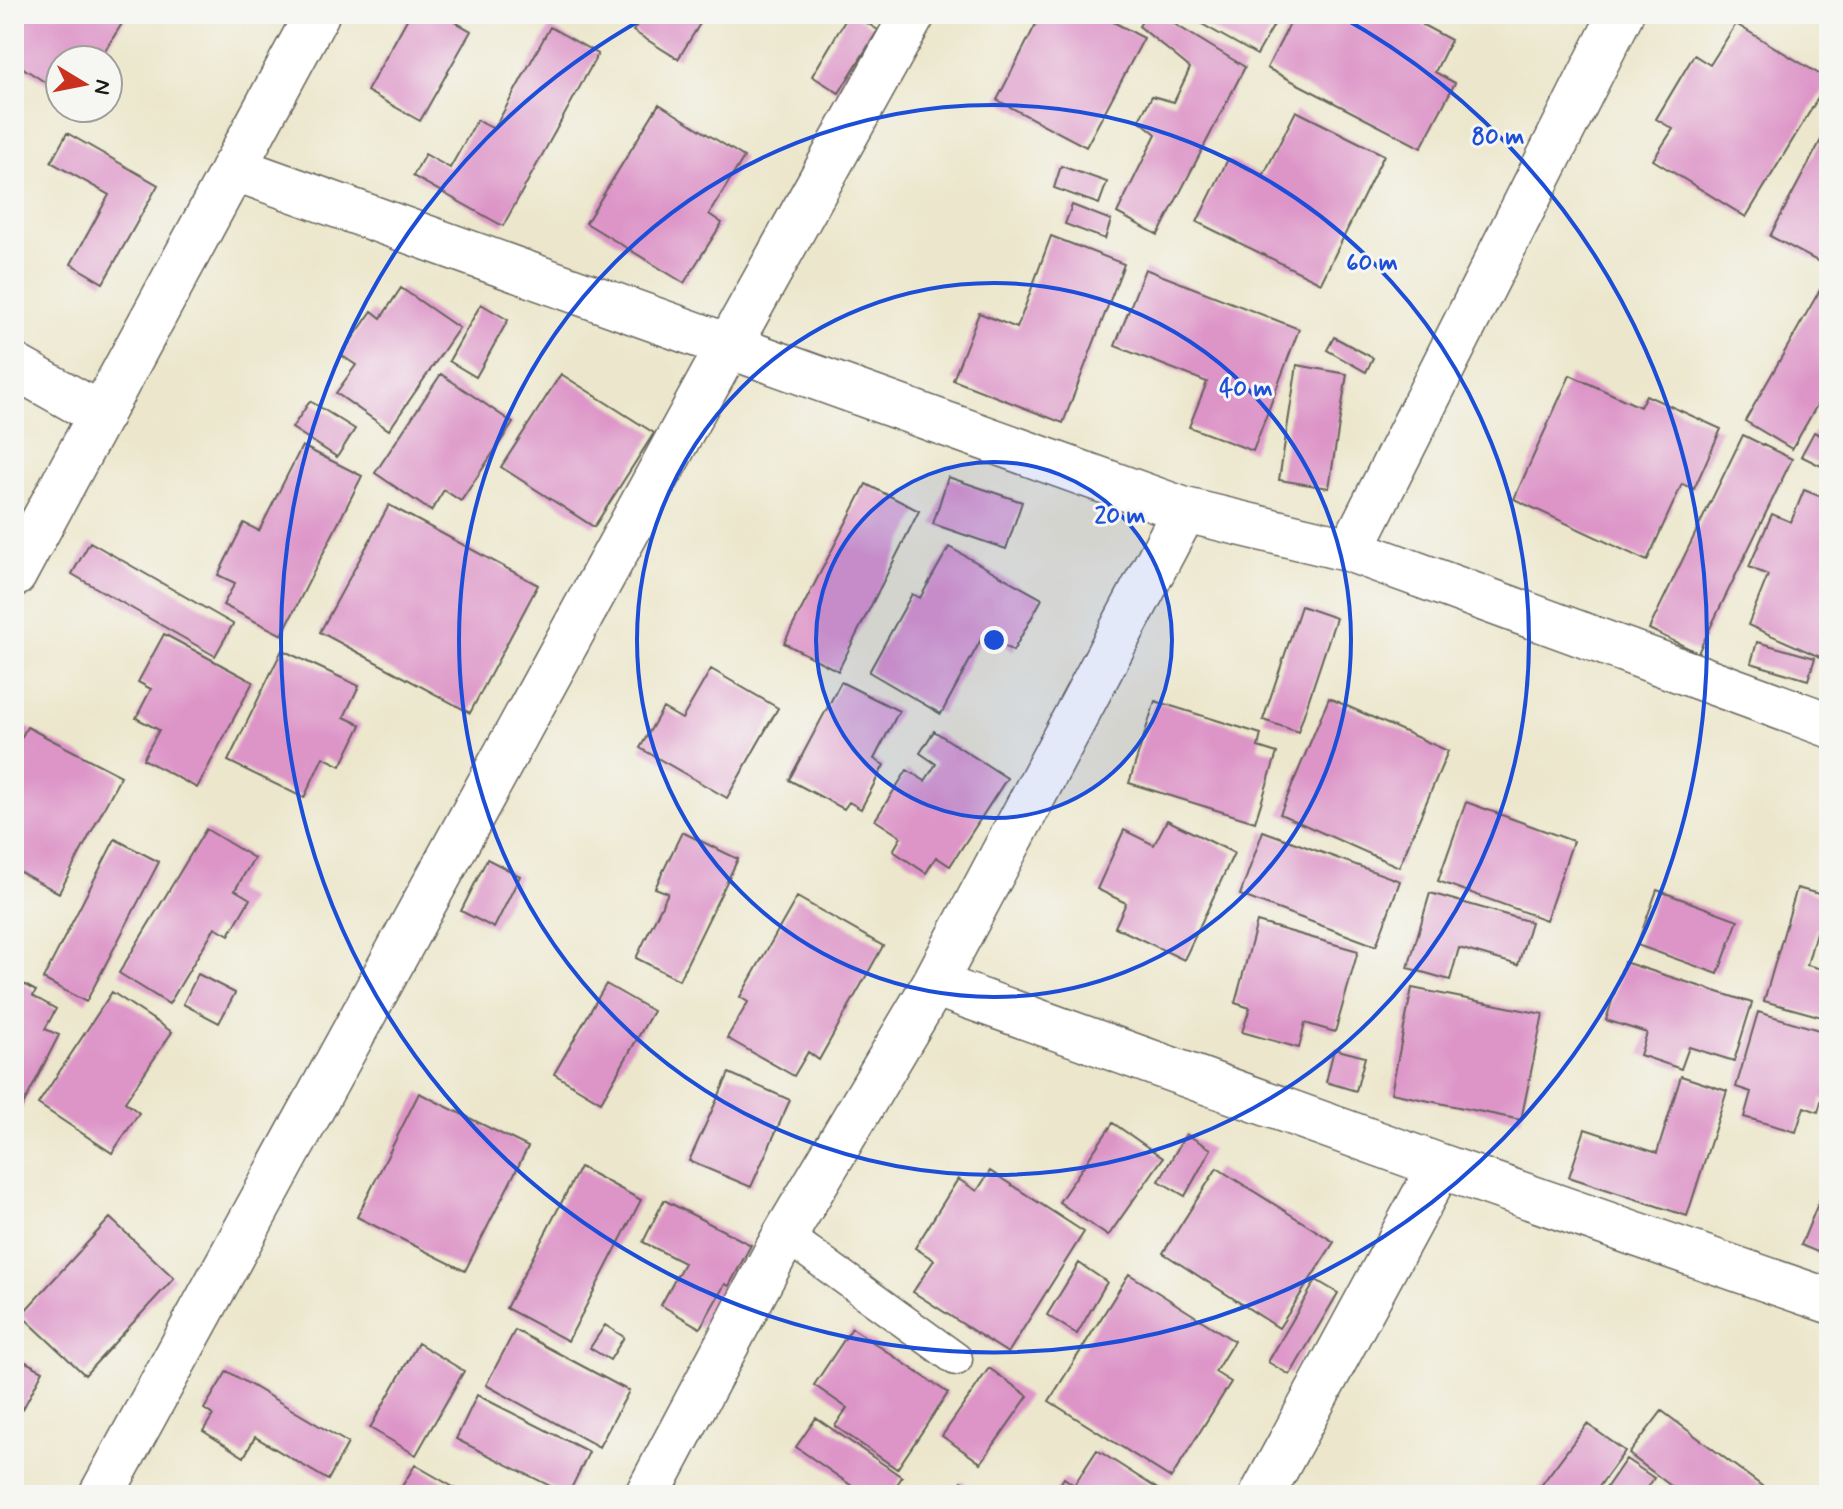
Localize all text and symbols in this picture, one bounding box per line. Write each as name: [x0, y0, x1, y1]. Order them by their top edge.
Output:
north arrow: [44, 44, 124, 124]
text: N: [87, 77, 117, 97]
text: 80 m: [1472, 122, 1524, 153]
text: 60 m: [1346, 248, 1398, 279]
text: 40 m: [1219, 374, 1273, 405]
text: 20 m: [1094, 501, 1146, 532]
centre of rings: [980, 626, 1008, 654]

